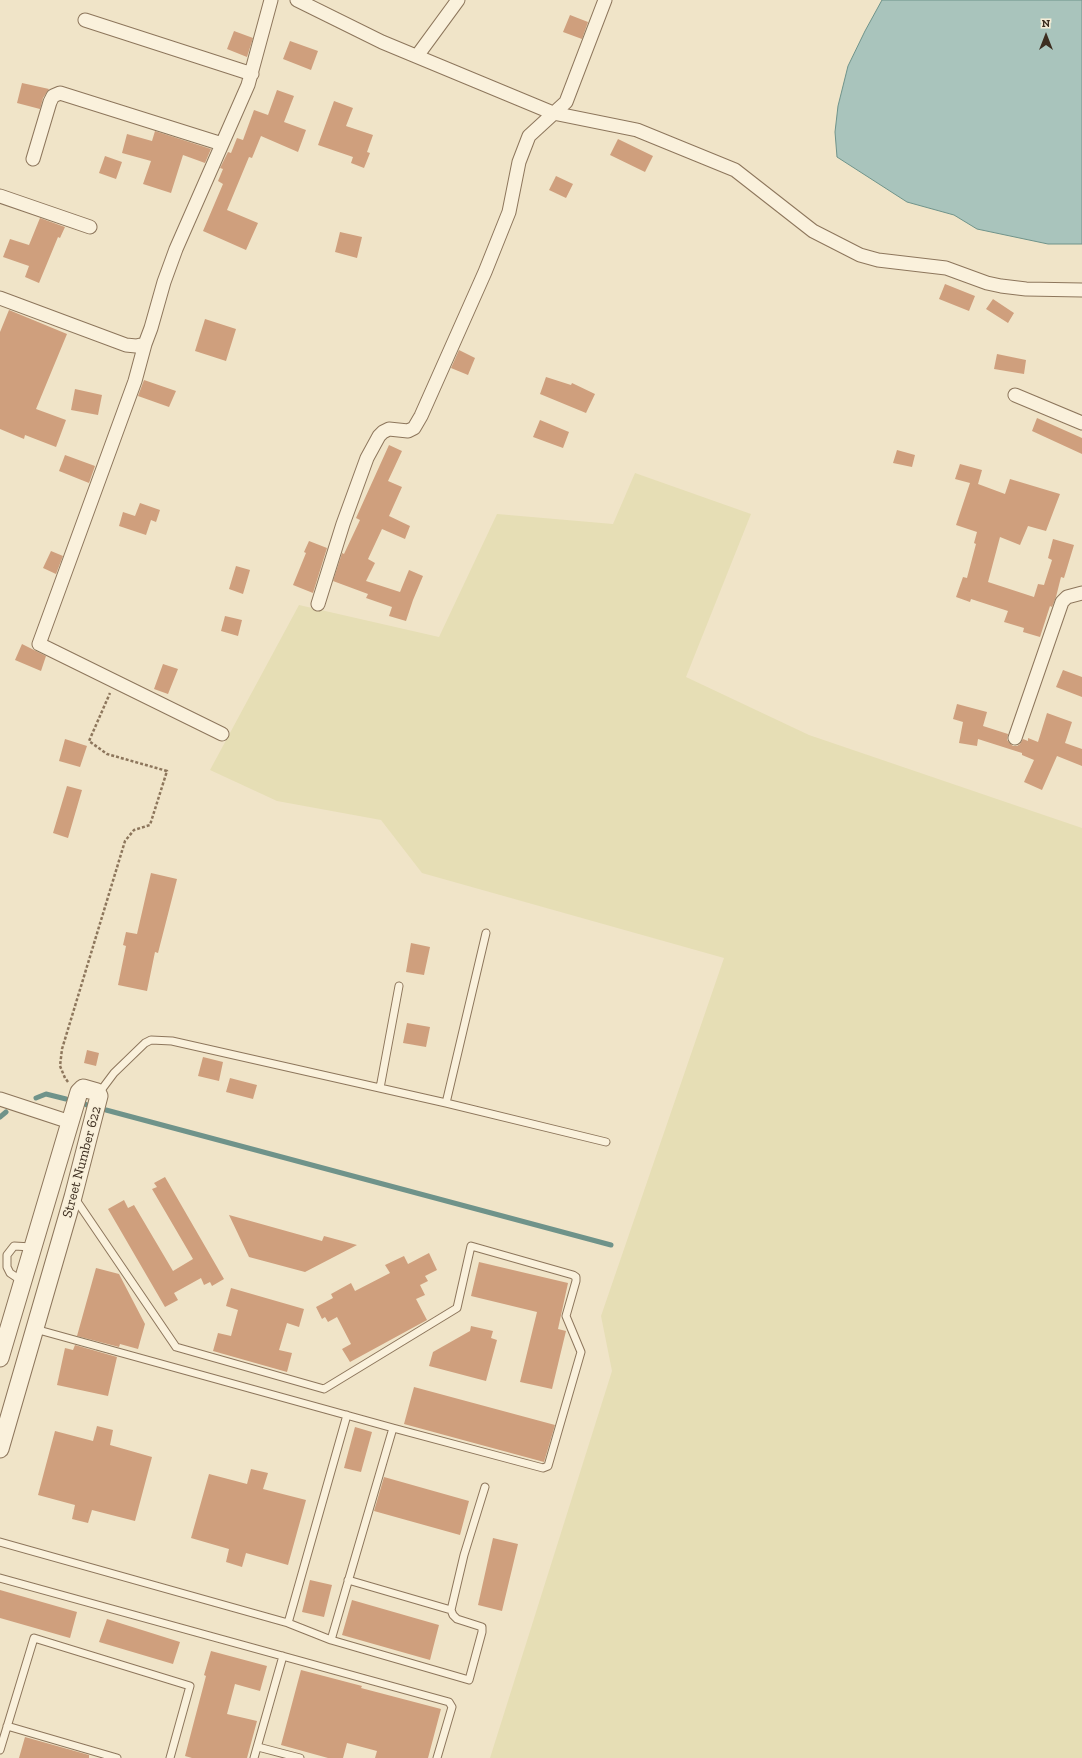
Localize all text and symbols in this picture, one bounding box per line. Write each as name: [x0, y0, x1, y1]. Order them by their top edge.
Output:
north arrow: [1026, 16, 1066, 56]
text: N: [1042, 17, 1050, 30]
street label: Street Number 622: [59, 1104, 105, 1220]

